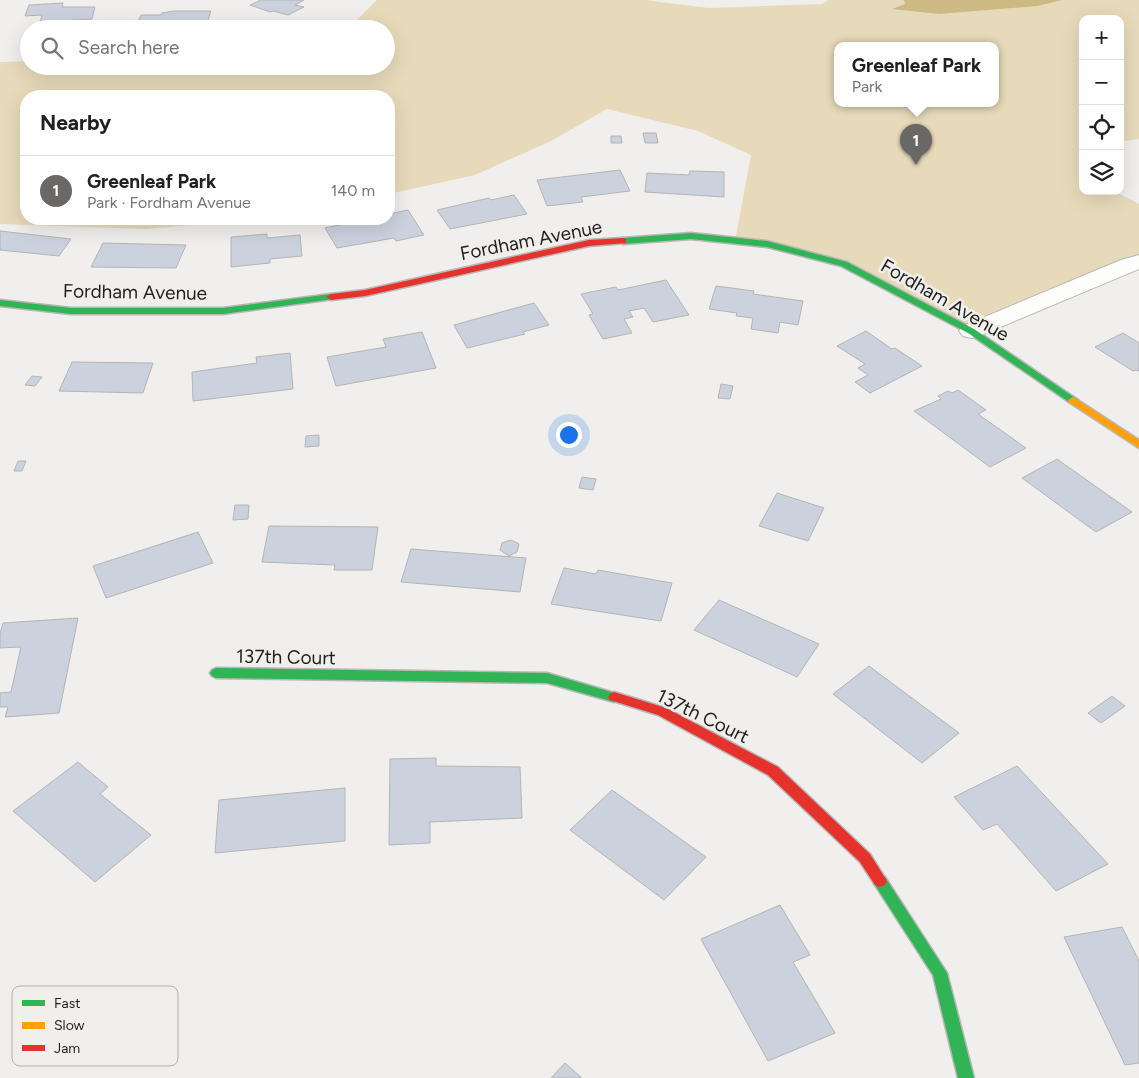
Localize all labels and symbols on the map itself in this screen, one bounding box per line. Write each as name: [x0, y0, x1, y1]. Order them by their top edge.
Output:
pin: 1: [900, 124, 932, 165]
street label: Fordham Avenue: [458, 215, 604, 265]
street label: Fordham Avenue: [877, 254, 1013, 346]
street label: Fordham Avenue: [63, 279, 207, 305]
your location: [556, 422, 582, 448]
street label: 137th Court: [236, 645, 336, 669]
street label: 137th Court: [653, 684, 753, 748]
legend: [12, 986, 178, 1066]
text: Fast: [54, 995, 80, 1012]
text: Slow: [54, 1017, 85, 1034]
text: Jam: [54, 1040, 80, 1057]

